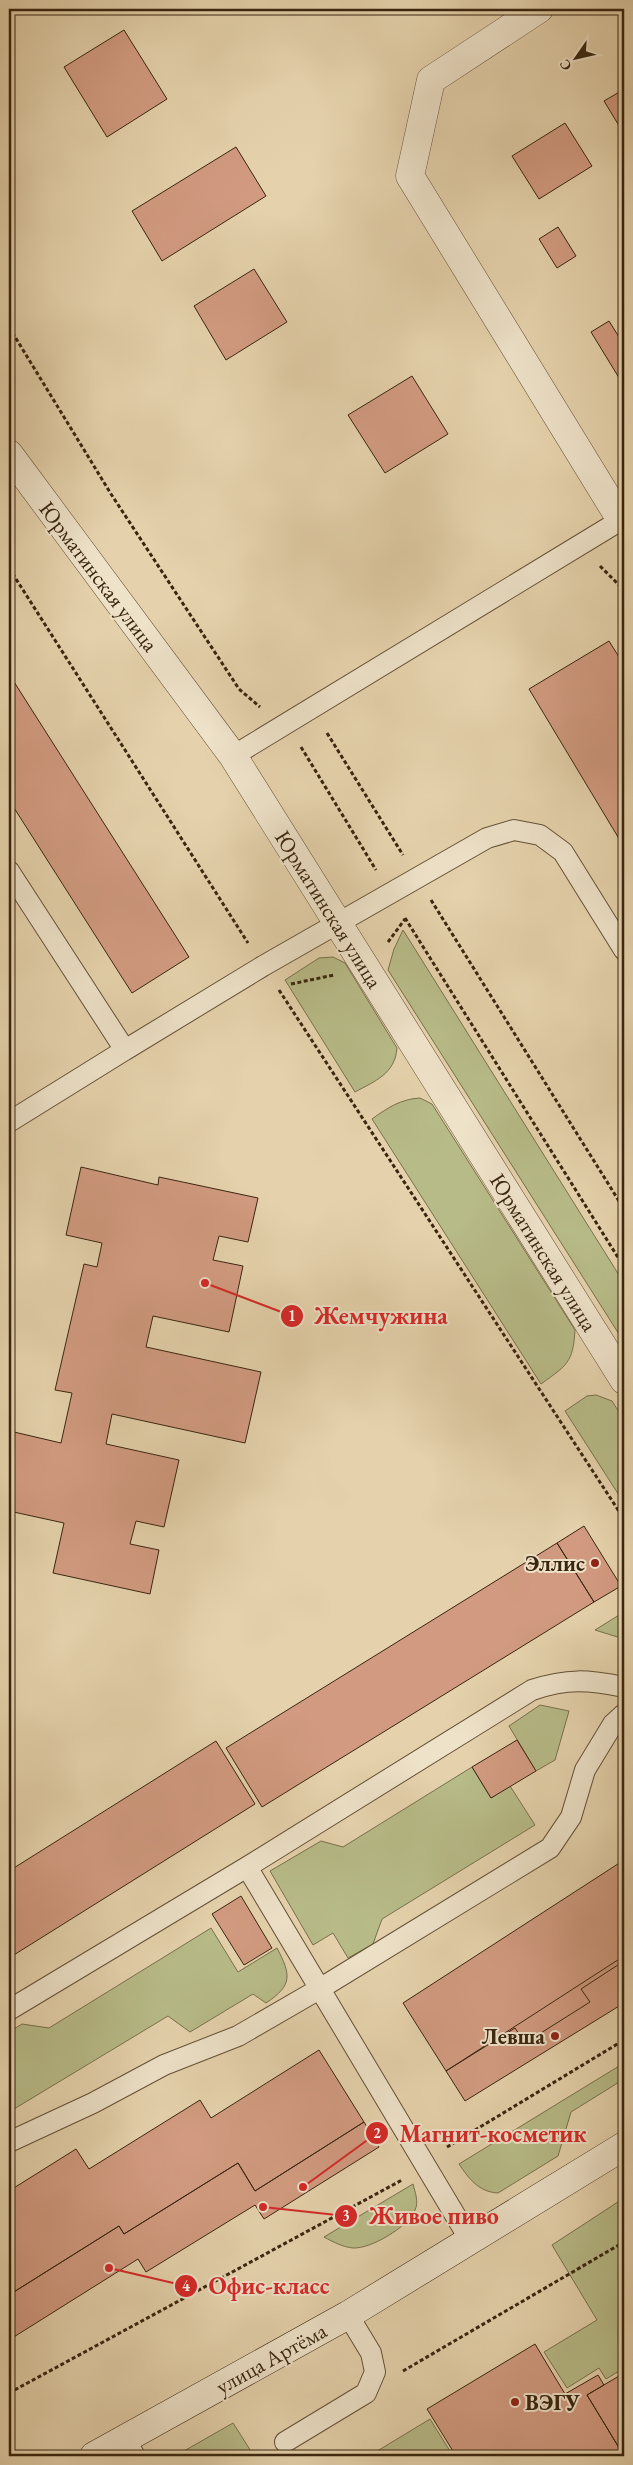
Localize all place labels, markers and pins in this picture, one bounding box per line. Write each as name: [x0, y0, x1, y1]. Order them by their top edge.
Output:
callout: Жемчужина: [279, 1296, 458, 1335]
place label: Эллис: [525, 1549, 585, 1578]
marker: Эллис: [589, 1557, 601, 1569]
place label: Левша: [481, 2022, 545, 2051]
marker: Левша: [549, 2030, 561, 2042]
callout: Магнит-косметик: [365, 2114, 597, 2153]
callout: Живое пиво: [334, 2196, 508, 2235]
callout: Офис-класс: [174, 2266, 340, 2305]
place label: ВЭГУ: [525, 2388, 580, 2417]
marker: ВЭГУ: [509, 2396, 521, 2408]

